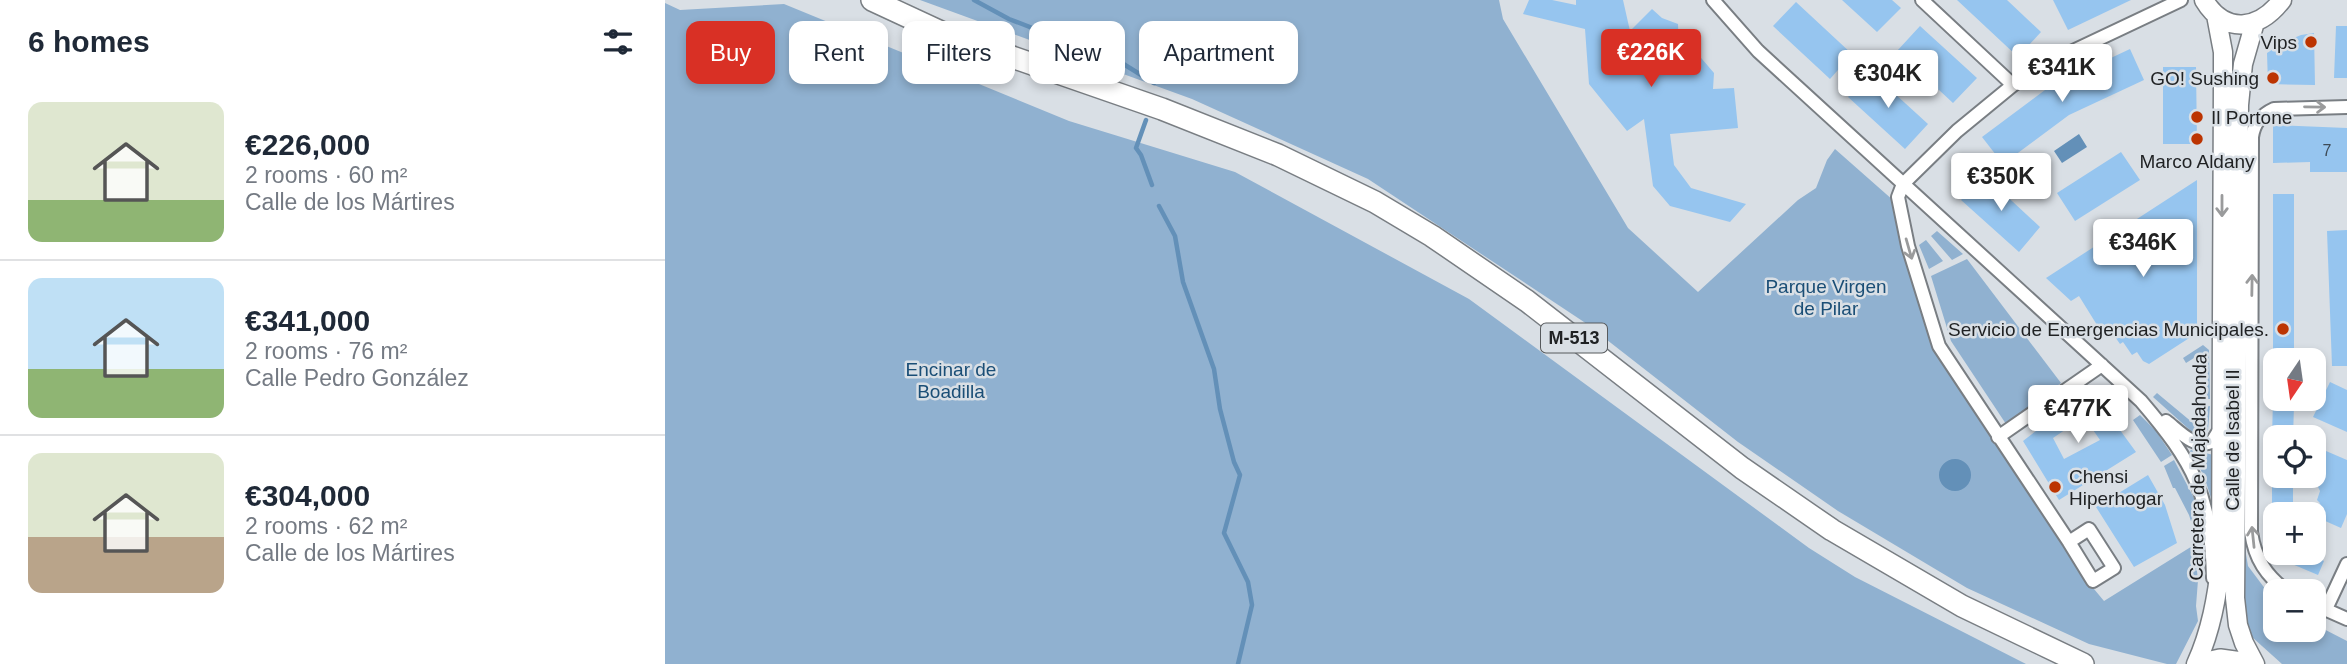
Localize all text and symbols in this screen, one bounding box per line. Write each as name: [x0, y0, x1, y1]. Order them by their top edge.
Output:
chip: Buy: [686, 21, 775, 84]
chip: Rent: [789, 21, 888, 84]
chip: Filters: [902, 21, 1015, 84]
chip: New: [1029, 21, 1125, 84]
chip: Apartment: [1139, 21, 1298, 84]
icon: filters: [599, 23, 637, 61]
text: 6 homes: [28, 25, 150, 58]
pin: €226K: [1602, 29, 1700, 89]
place label: Vips: [2260, 32, 2297, 53]
marker: Vips: [2303, 34, 2319, 50]
text: €226K: [1617, 39, 1685, 65]
pin: €341K: [2013, 44, 2111, 104]
pin: €304K: [1839, 50, 1937, 110]
text: €341K: [2028, 54, 2096, 80]
text: €304K: [1854, 60, 1922, 86]
place label: GO! Sushing: [2150, 68, 2259, 89]
marker: GO! Sushing: [2265, 70, 2281, 86]
one-way arrow: [2303, 100, 2326, 114]
place label: Il Portone: [2211, 107, 2292, 128]
marker: Il Portone: [2189, 109, 2205, 125]
text: €226,000: [245, 128, 370, 161]
icon: home: [84, 130, 168, 214]
marker: Marco Aldany: [2189, 131, 2205, 147]
house number: 7: [2323, 142, 2332, 159]
place label: Marco Aldany: [2139, 151, 2255, 172]
pin: €350K: [1952, 154, 2050, 213]
text: 2 rooms · 60 m²: [245, 162, 407, 188]
text: €350K: [1967, 163, 2035, 189]
text: Calle de los Mártires: [245, 189, 455, 215]
one-way arrow: [2215, 194, 2229, 217]
pin: €346K: [2094, 219, 2192, 279]
text: €346K: [2109, 229, 2177, 255]
one-way arrow: [1904, 238, 1917, 260]
one-way arrow: [2245, 274, 2259, 297]
park label: Parque Virgen de Pilar: [1765, 276, 1887, 319]
text: €341,000: [245, 304, 370, 337]
icon: home: [84, 306, 168, 390]
place label: Servicio de Emergencias Municipales.: [1948, 319, 2269, 340]
marker: Servicio de Emergencias Municipales.: [2275, 321, 2291, 337]
road number: M-513: [1541, 324, 1607, 352]
text: 2 rooms · 76 m²: [245, 338, 407, 364]
north arrow: [2263, 348, 2326, 411]
map controls: [2263, 348, 2326, 642]
street label: Carretera de Majadahonda: [2186, 353, 2210, 581]
park label: Encinar de Boadilla: [906, 359, 996, 402]
text: Calle Pedro González: [245, 365, 469, 391]
street label: Calle de Isabel II: [2222, 369, 2243, 511]
pin: €477K: [2029, 386, 2127, 445]
text: €477K: [2044, 395, 2112, 421]
button: locate: [2263, 425, 2326, 488]
place label: Chensi Hiperhogar: [2069, 466, 2164, 509]
text: €304,000: [245, 479, 370, 512]
marker: Chensi Hiperhogar: [2047, 479, 2063, 495]
icon: home: [84, 481, 168, 565]
button: +: [2263, 502, 2326, 565]
text: 2 rooms · 62 m²: [245, 513, 407, 539]
one-way arrow: [2246, 526, 2259, 549]
text: Calle de los Mártires: [245, 540, 455, 566]
button: −: [2263, 579, 2326, 642]

